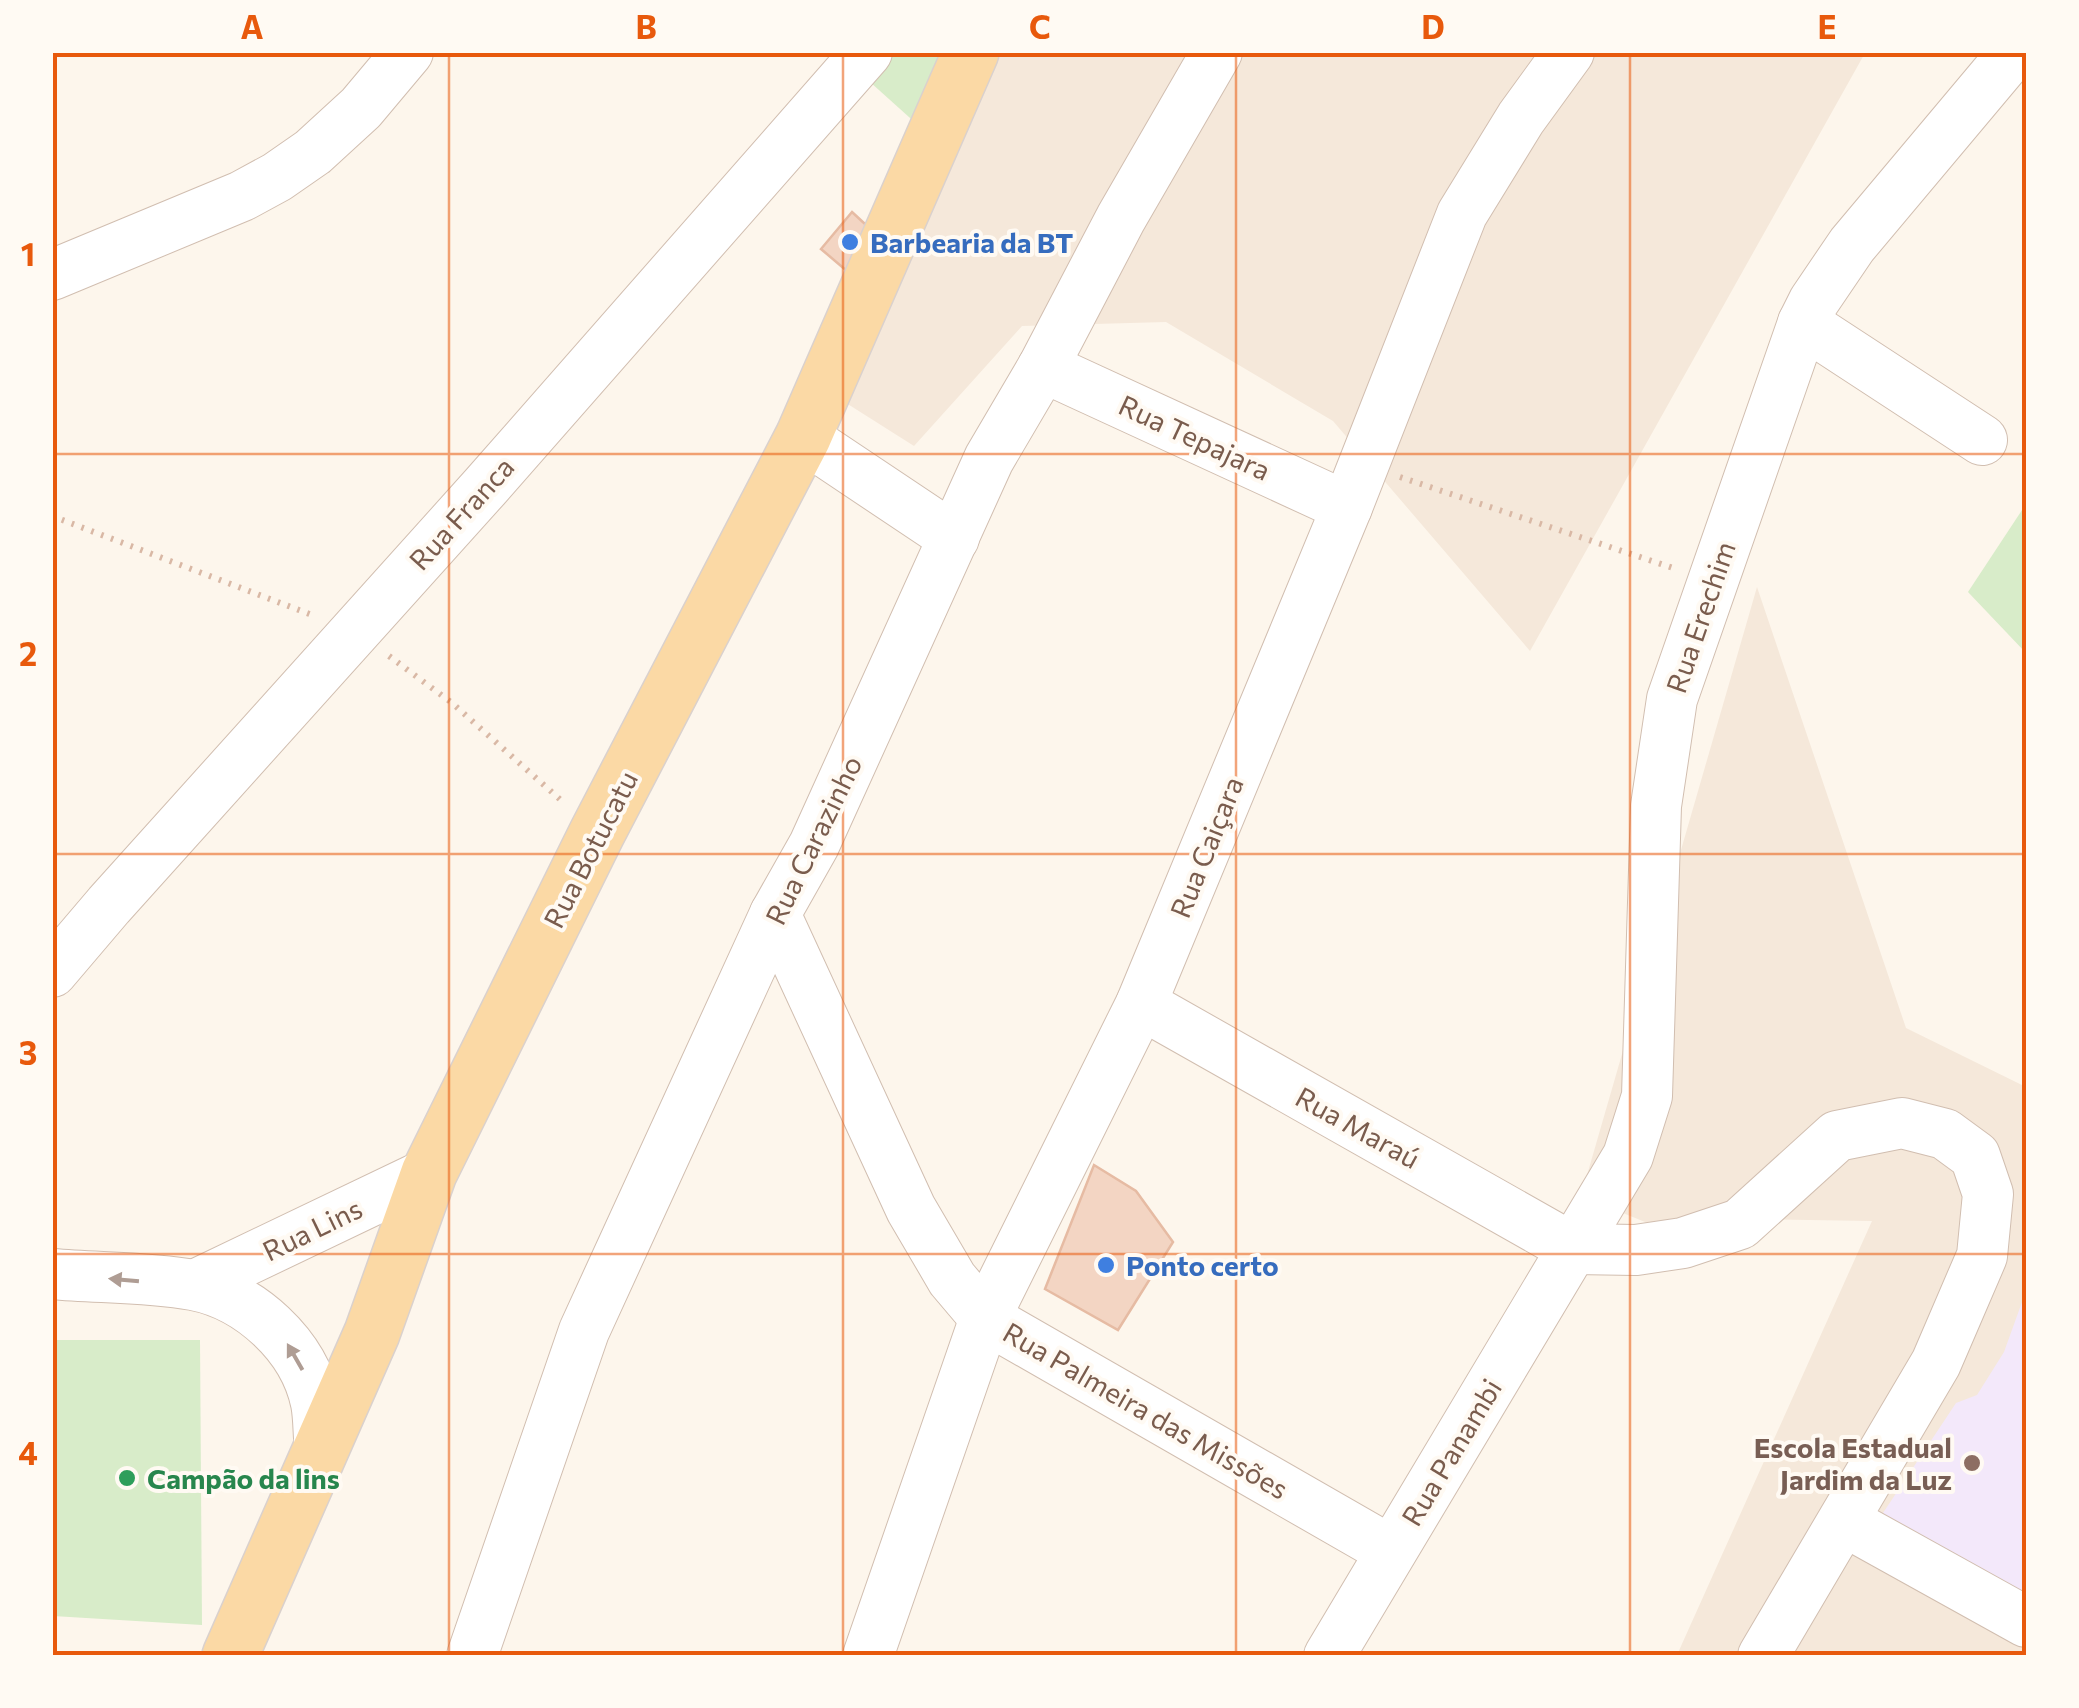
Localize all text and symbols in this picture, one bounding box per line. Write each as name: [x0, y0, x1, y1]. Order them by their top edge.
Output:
text: A: [241, 6, 264, 46]
text: B: [635, 6, 657, 46]
text: C: [1029, 6, 1051, 46]
text: D: [1421, 6, 1445, 46]
text: E: [1817, 6, 1837, 46]
place label: Barbearia da BT: [870, 225, 1073, 259]
marker: Barbearia da BT: [839, 231, 861, 253]
text: 1: [21, 233, 35, 273]
street label: Rua Tepajara: [1114, 387, 1276, 487]
street label: Rua Franca: [402, 450, 520, 576]
street label: Rua Erechim: [1658, 537, 1742, 697]
text: 2: [19, 633, 37, 673]
street label: Rua Carazinho: [757, 750, 869, 930]
street label: Rua Botucatu: [536, 765, 644, 933]
street label: Rua Caiçara: [1162, 771, 1250, 923]
text: 3: [19, 1032, 37, 1072]
street label: Rua Maraú: [1290, 1079, 1426, 1175]
street label: Rua Lins: [257, 1190, 367, 1268]
place label: Ponto certo: [1126, 1248, 1279, 1282]
marker: Ponto certo: [1095, 1254, 1117, 1276]
one-way arrow: [107, 1271, 139, 1287]
street label: Rua Palmeira das Missões: [997, 1314, 1295, 1506]
one-way arrow: [287, 1343, 304, 1371]
street label: Rua Panambi: [1394, 1372, 1508, 1532]
place label: Escola Estadual Jardim da Luz: [1754, 1430, 1952, 1496]
text: 4: [18, 1432, 38, 1472]
marker: Escola Estadual Jardim da Luz: [1961, 1452, 1983, 1474]
place label: Campão da lins: [147, 1461, 340, 1495]
marker: Campão da lins: [116, 1467, 138, 1489]

